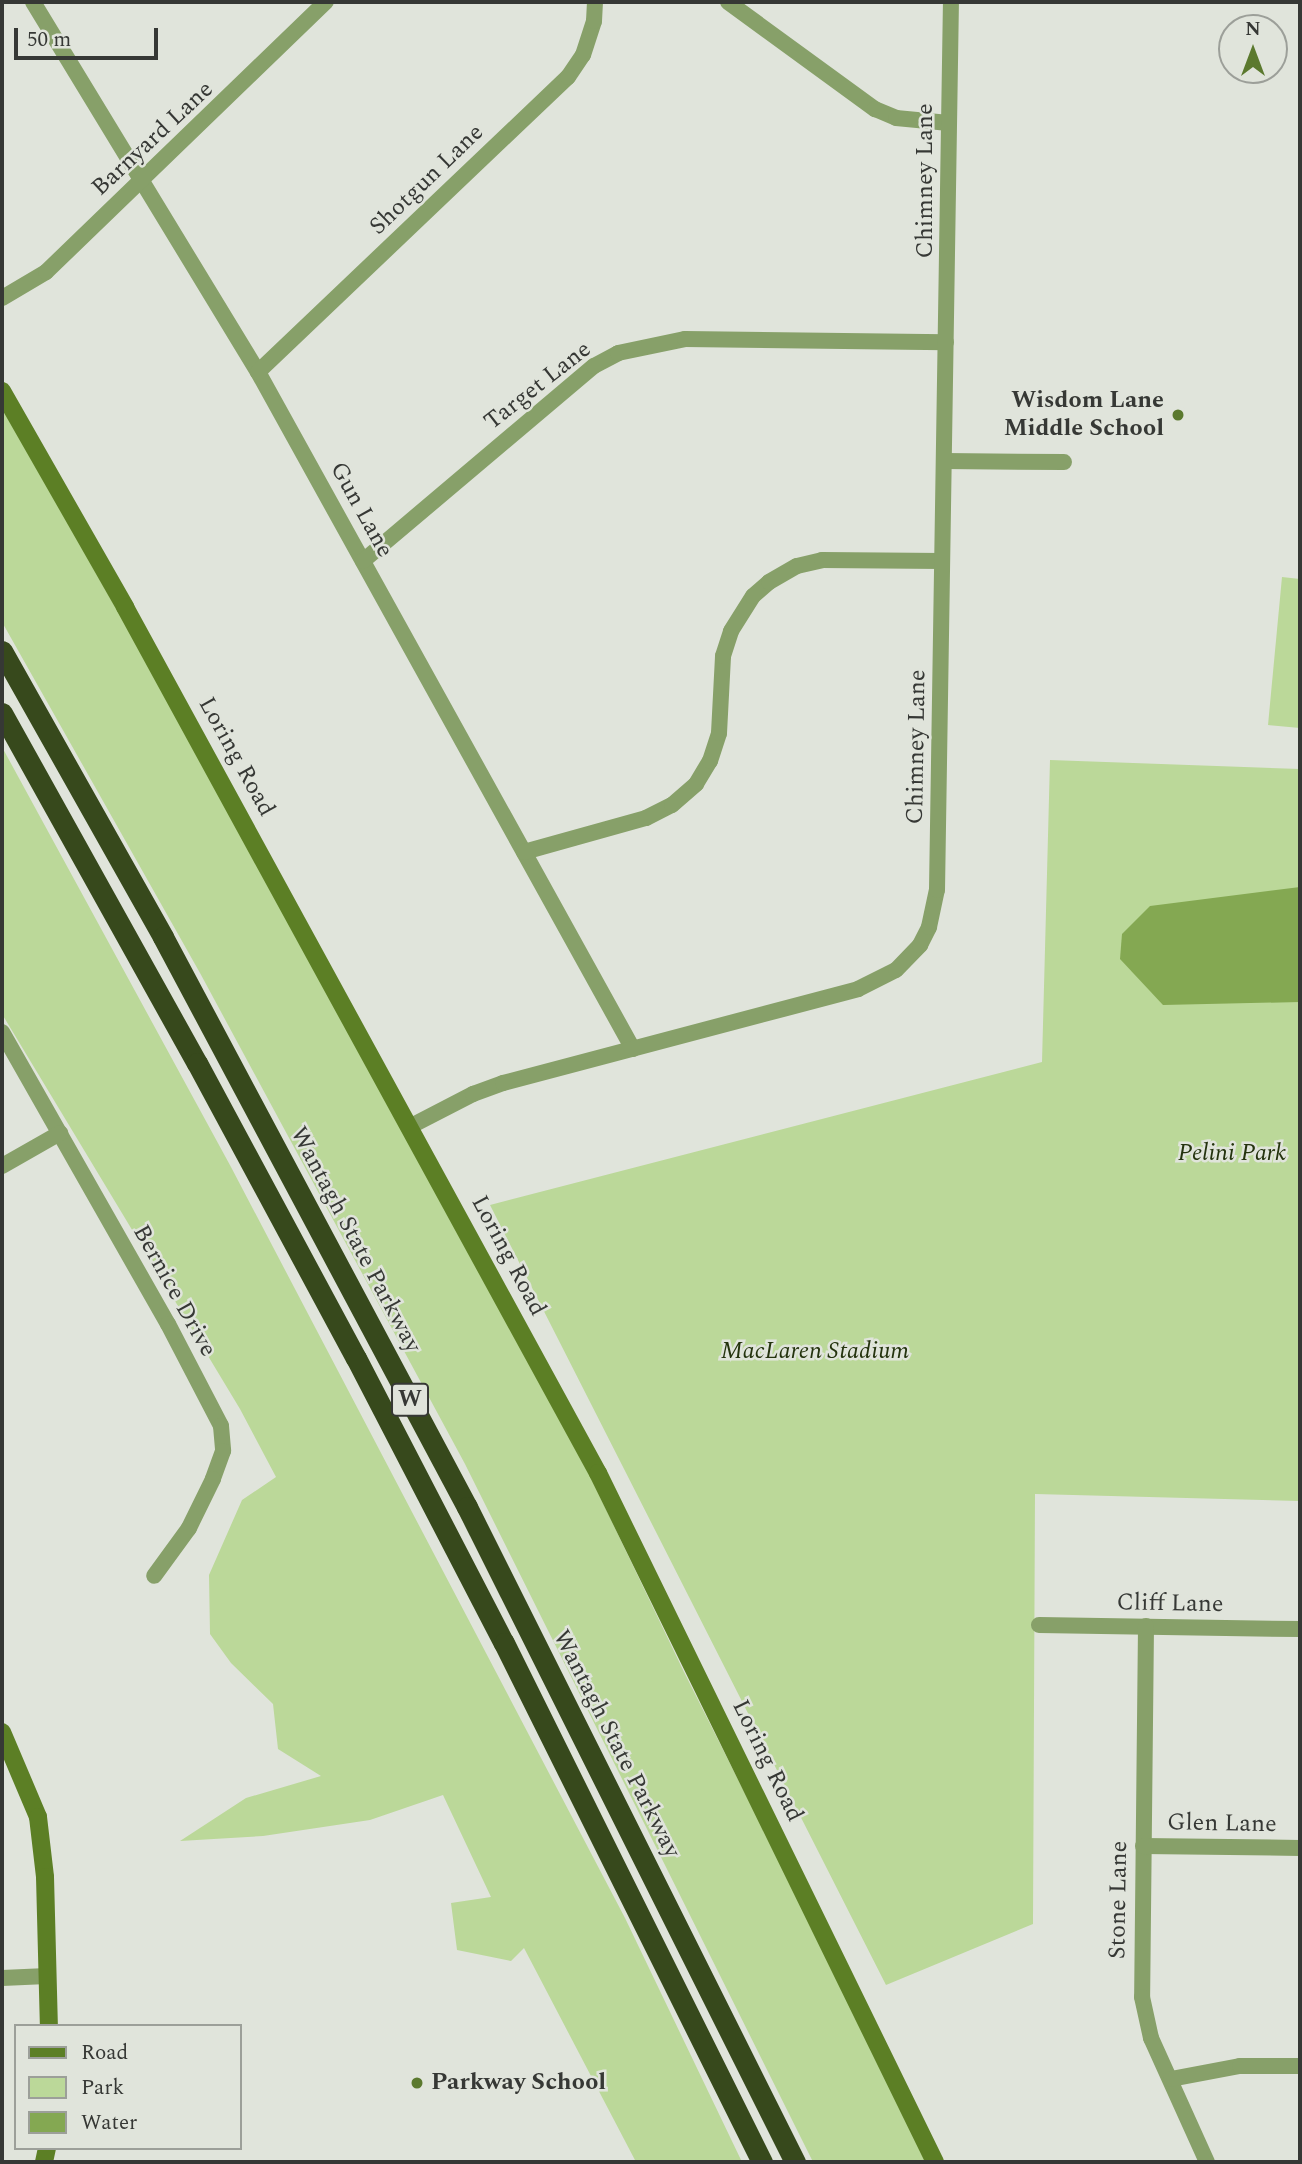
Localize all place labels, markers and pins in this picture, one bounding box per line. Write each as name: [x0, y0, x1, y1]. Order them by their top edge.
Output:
place label: Wisdom Lane Middle School: [1004, 387, 1164, 443]
marker: Wisdom Lane Middle School: [1170, 407, 1186, 423]
place label: Parkway School: [431, 2069, 606, 2097]
marker: Parkway School: [409, 2075, 425, 2091]

